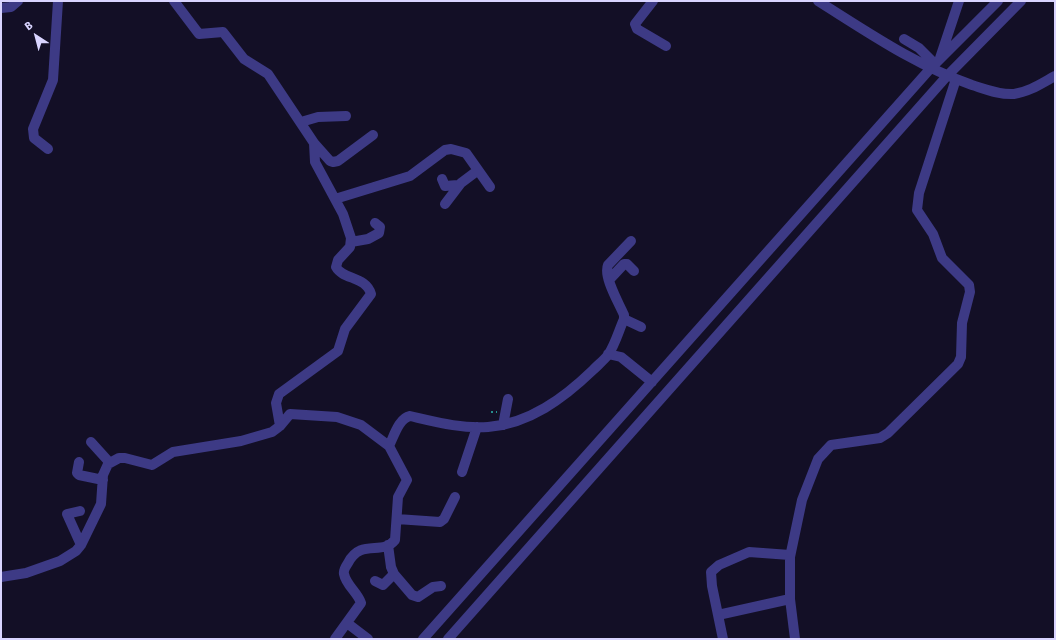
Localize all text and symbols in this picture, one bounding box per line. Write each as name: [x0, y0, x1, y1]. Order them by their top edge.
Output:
north arrow: [16, 16, 56, 56]
text: B: [22, 19, 35, 33]

